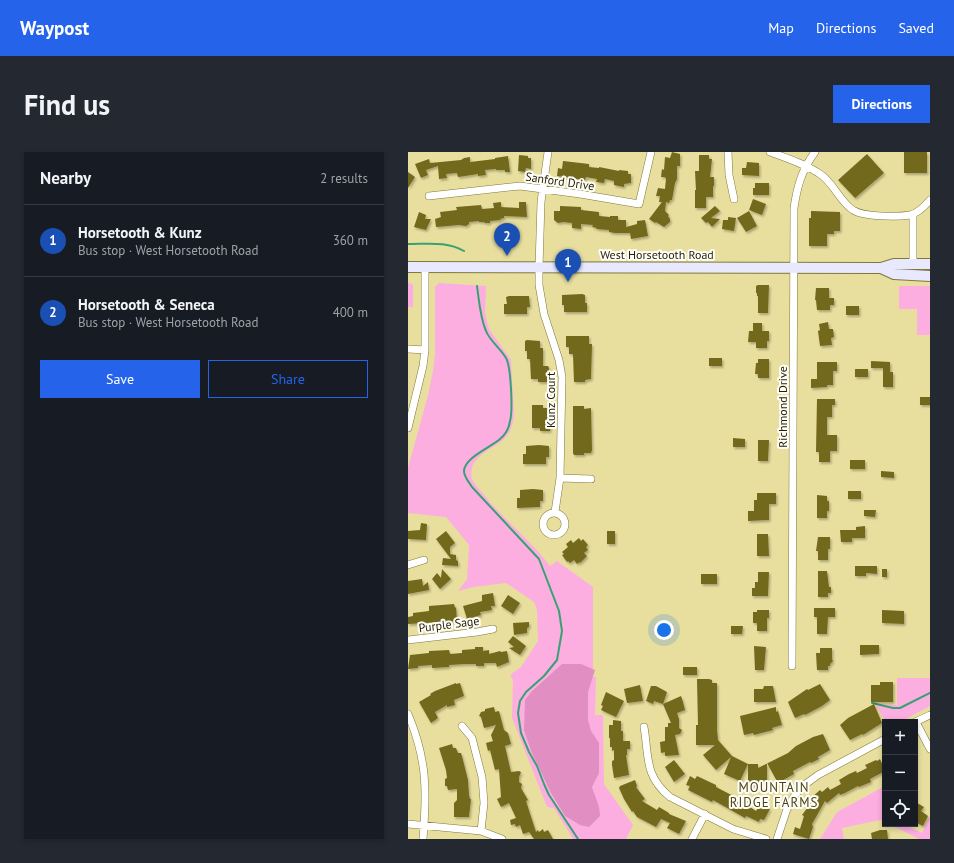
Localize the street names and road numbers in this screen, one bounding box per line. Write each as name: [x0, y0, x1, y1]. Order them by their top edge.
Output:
street label: Sanford Drive: [524, 169, 596, 193]
street label: West Horsetooth Road: [600, 247, 714, 262]
street label: Richmond Drive: [775, 366, 790, 448]
street label: Kunz Court: [543, 372, 558, 428]
street label: Purple Sage: [418, 613, 480, 635]

